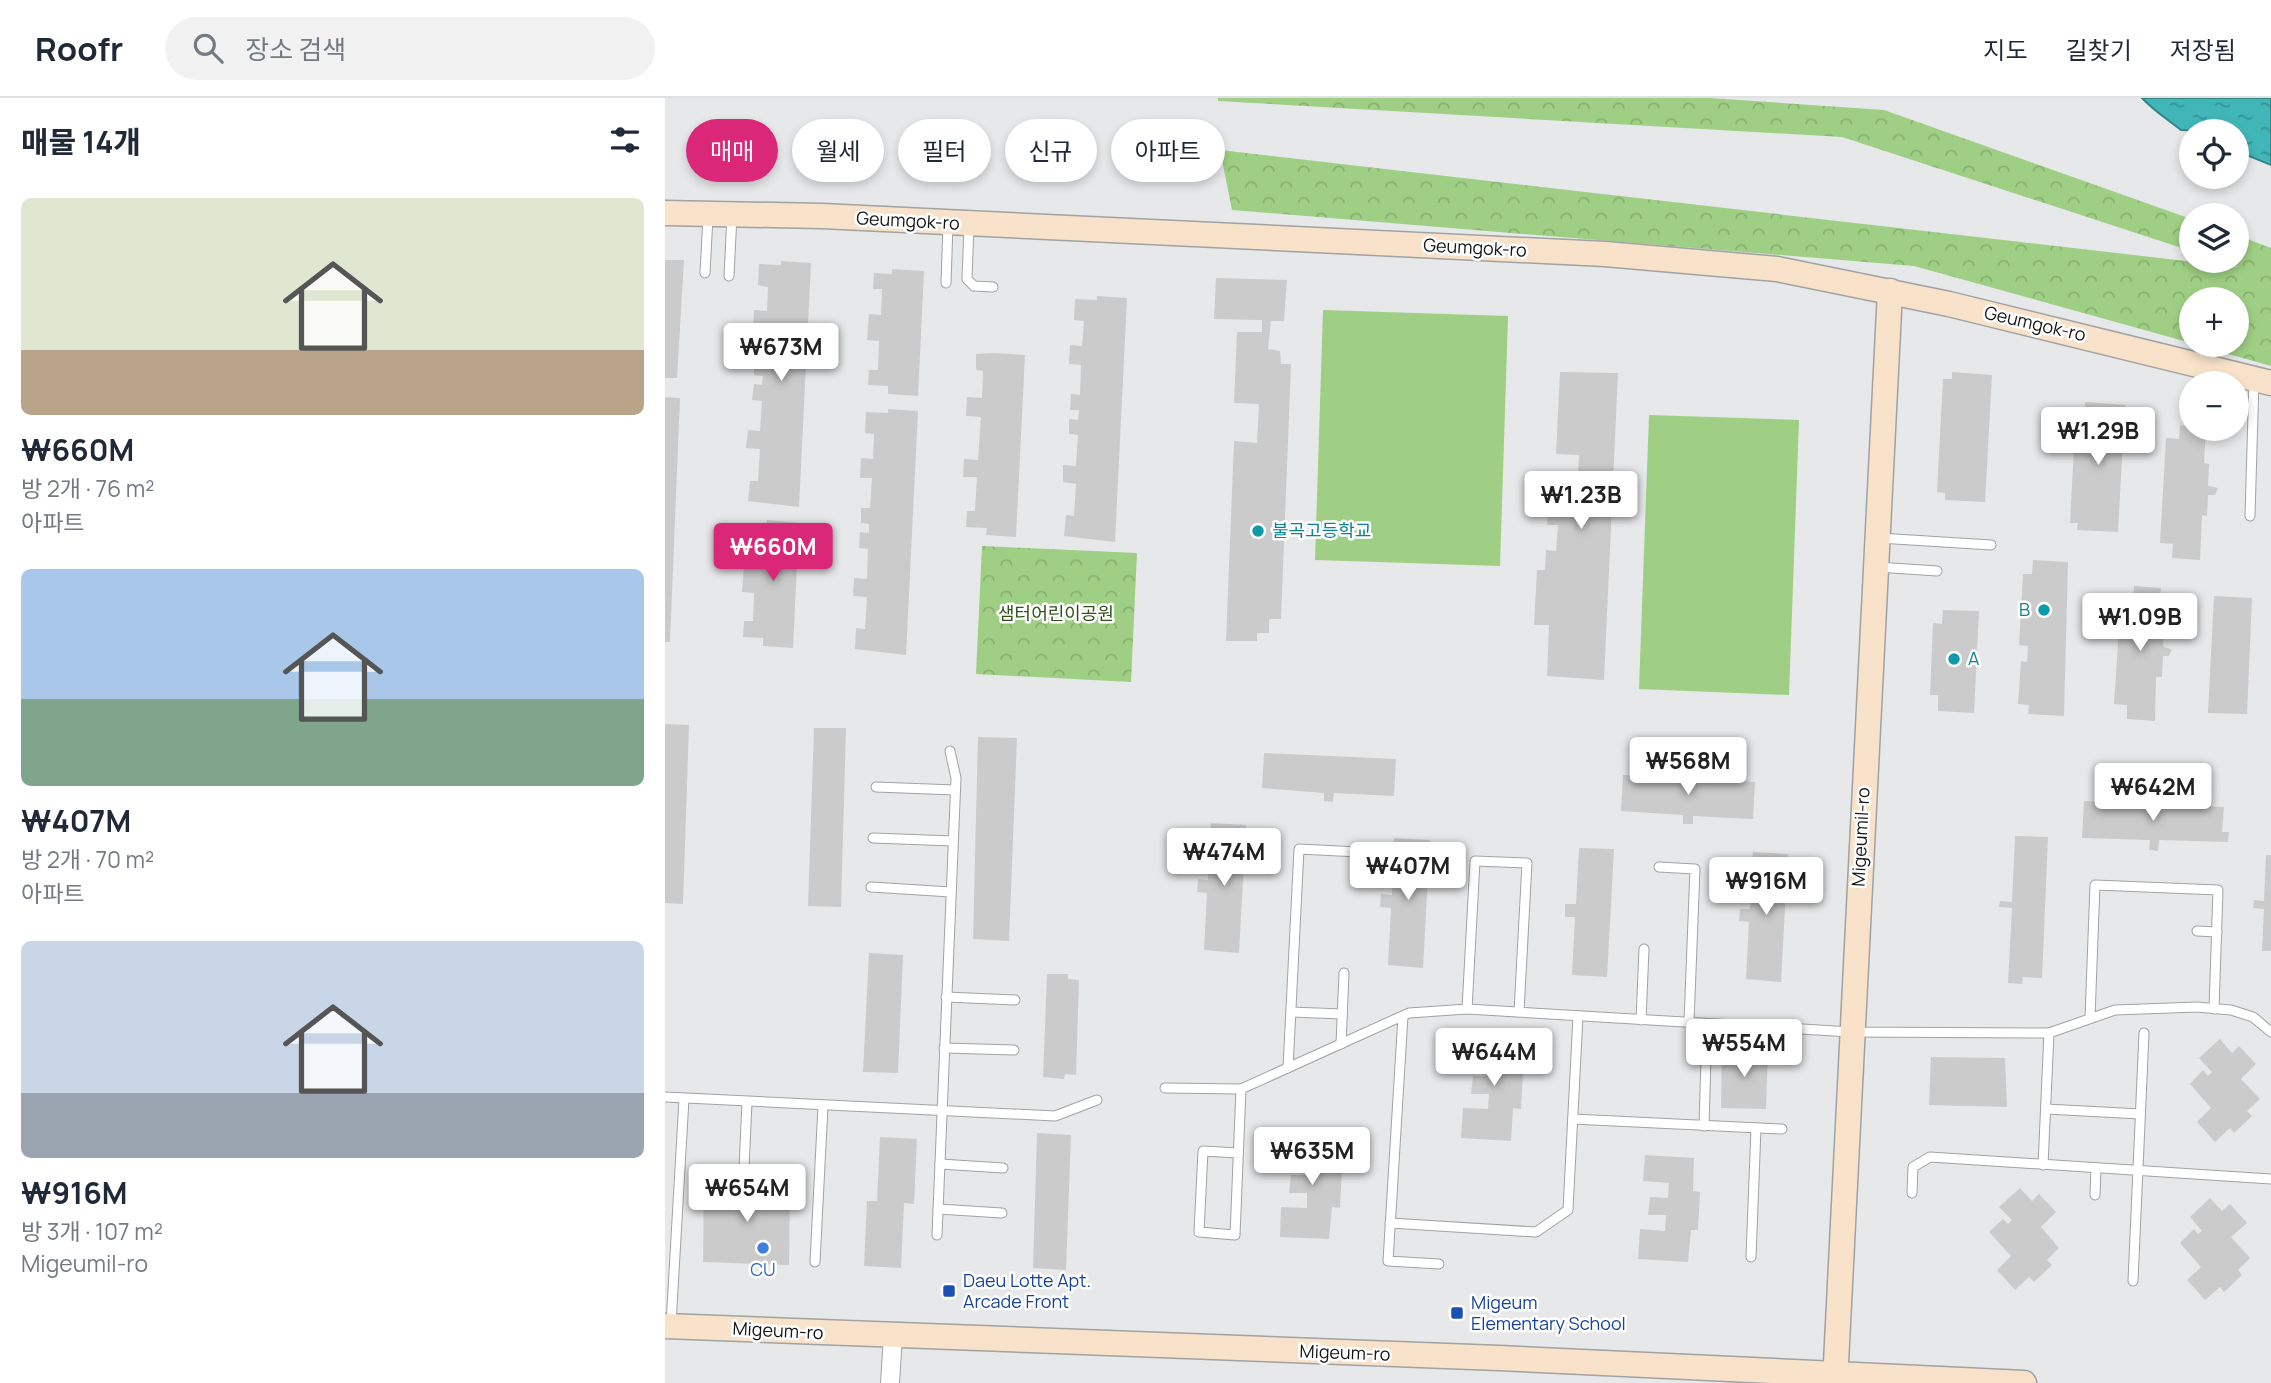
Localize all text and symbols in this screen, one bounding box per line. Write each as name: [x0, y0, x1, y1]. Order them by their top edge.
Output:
search box: [165, 17, 655, 80]
text: Roofr: [35, 26, 123, 71]
icon: search: [189, 29, 227, 67]
text: 장소 검색: [245, 31, 346, 67]
text: 지도: [1983, 33, 2028, 66]
text: 길찾기: [2066, 33, 2132, 66]
text: 저장됨: [2170, 33, 2236, 66]
chip: 매매: [686, 119, 778, 182]
chip: 월세: [792, 119, 884, 182]
chip: 필터: [898, 119, 991, 182]
chip: 신규: [1005, 119, 1097, 182]
chip: 아파트: [1111, 119, 1225, 182]
map controls: [2179, 119, 2249, 441]
button: locate: [2179, 119, 2249, 189]
text: 매물 14개: [21, 121, 141, 162]
icon: filters: [606, 121, 644, 159]
button: layers: [2179, 203, 2249, 273]
street label: Geumgok-ro: [856, 205, 960, 235]
street label: Geumgok-ro: [1423, 232, 1527, 262]
icon: home: [270, 243, 396, 369]
button: +: [2179, 287, 2249, 357]
street label: Geumgok-ro: [1982, 300, 2088, 346]
pin: ₩673M: [732, 324, 830, 383]
text: ₩673M: [740, 330, 822, 362]
button: −: [2179, 371, 2249, 441]
pin: ₩1.29B: [2041, 408, 2155, 467]
text: ₩1.29B: [2057, 414, 2139, 446]
text: ₩660M: [21, 429, 134, 470]
text: 방 2개 · 76 m²: [21, 472, 155, 504]
pin: ₩1.23B: [1524, 472, 1638, 531]
text: ₩1.23B: [1540, 478, 1622, 510]
text: 아파트: [21, 506, 84, 538]
place label: 불곡고등학교: [1272, 518, 1371, 542]
marker: 불곡고등학교: [1250, 523, 1266, 539]
pin: ₩660M: [724, 524, 822, 583]
text: ₩660M: [730, 530, 816, 562]
pin: ₩1.09B: [2083, 594, 2197, 653]
place label: B: [2019, 597, 2030, 621]
text: ₩1.09B: [2098, 600, 2182, 632]
park label: 샘터어린이공원: [998, 601, 1114, 625]
marker: B: [2036, 602, 2052, 618]
icon: home: [270, 614, 396, 740]
place label: A: [1968, 646, 1980, 670]
marker: A: [1946, 651, 1962, 667]
pin: ₩568M: [1639, 738, 1737, 797]
text: ₩568M: [1646, 744, 1730, 776]
pin: ₩642M: [2104, 764, 2202, 823]
text: ₩642M: [2111, 770, 2195, 802]
street label: Migeumil-ro: [1845, 787, 1875, 887]
text: ₩407M: [21, 800, 131, 841]
pin: ₩474M: [1175, 828, 1273, 888]
text: ₩474M: [1183, 835, 1265, 867]
pin: ₩407M: [1359, 842, 1457, 902]
text: 방 2개 · 70 m²: [21, 843, 154, 875]
text: ₩407M: [1366, 849, 1450, 881]
pin: ₩916M: [1717, 858, 1815, 917]
text: ₩916M: [1725, 864, 1807, 896]
text: 아파트: [21, 877, 84, 909]
icon: home: [270, 986, 396, 1112]
pin: ₩554M: [1695, 1020, 1793, 1079]
text: ₩554M: [1702, 1026, 1786, 1058]
pin: ₩644M: [1445, 1028, 1543, 1088]
text: ₩644M: [1452, 1035, 1536, 1067]
pin: ₩635M: [1263, 1128, 1361, 1187]
text: ₩635M: [1270, 1134, 1354, 1166]
pin: ₩654M: [698, 1164, 796, 1224]
text: ₩654M: [705, 1171, 789, 1203]
text: ₩916M: [21, 1172, 127, 1213]
text: 방 3개 · 107 m²: [21, 1215, 163, 1247]
marker: CU: [755, 1240, 771, 1256]
text: Migeumil-ro: [21, 1247, 148, 1279]
place label: CU: [750, 1257, 776, 1281]
place label: Daeu Lotte Apt. Arcade Front: [963, 1268, 1091, 1313]
marker: Daeu Lotte Apt. Arcade Front: [941, 1283, 957, 1299]
place label: Migeum Elementary School: [1471, 1290, 1626, 1335]
marker: Migeum Elementary School: [1449, 1305, 1465, 1321]
street label: Migeum-ro: [732, 1316, 824, 1344]
street label: Migeum-ro: [1299, 1338, 1391, 1366]

